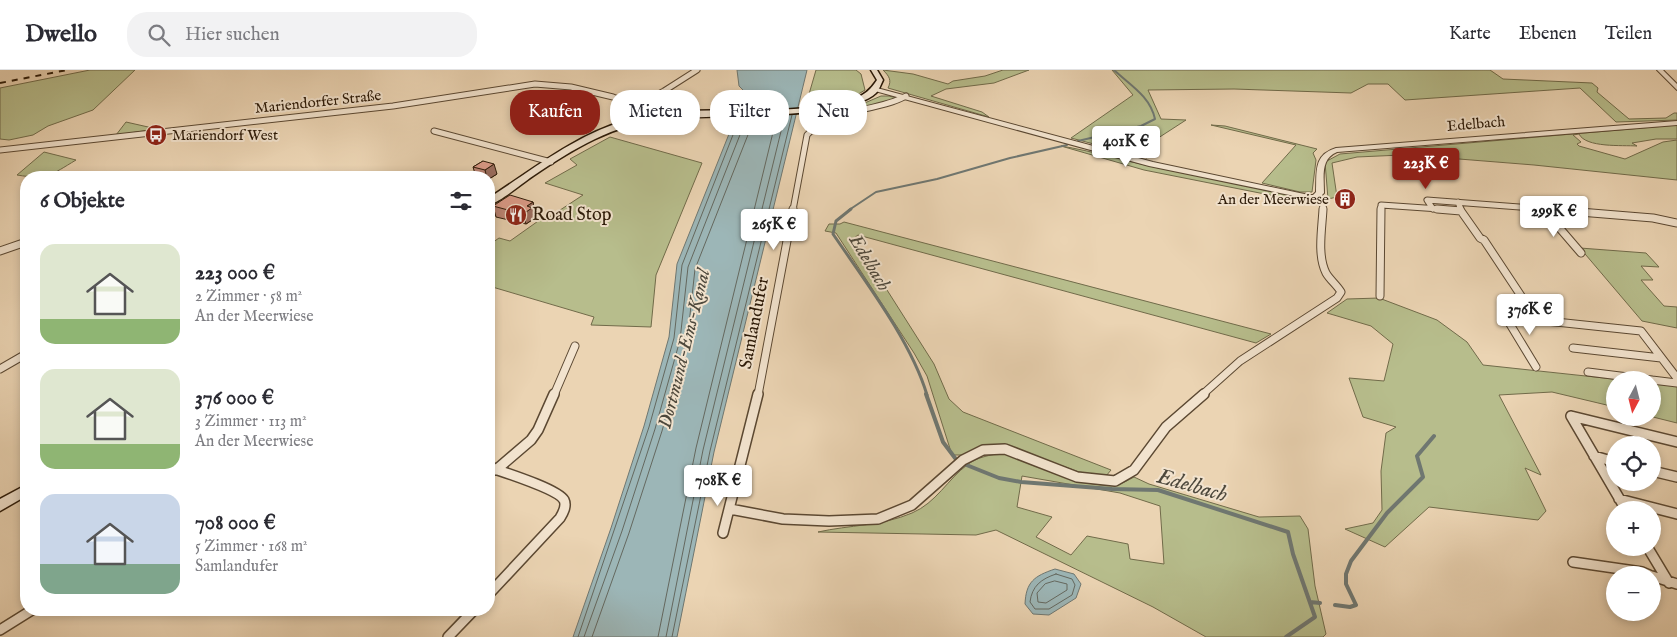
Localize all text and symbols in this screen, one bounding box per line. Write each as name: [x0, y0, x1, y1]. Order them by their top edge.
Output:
search box: [127, 12, 477, 57]
text: Dwello: [25, 19, 97, 50]
icon: search: [145, 21, 173, 49]
text: Hier suchen: [185, 23, 280, 47]
text: Karte: [1449, 23, 1491, 46]
text: Ebenen: [1519, 23, 1577, 46]
text: Teilen: [1605, 23, 1652, 46]
street label: Mariendorfer Straße: [254, 86, 382, 118]
chip: Kaufen: [510, 90, 600, 135]
chip: Mieten: [610, 90, 700, 135]
chip: Filter: [710, 90, 789, 135]
chip: Neu: [799, 90, 867, 135]
street label: Edelbach: [1446, 112, 1506, 136]
bus stop icon: Mariendorf West: [144, 123, 168, 147]
place label: Mariendorf West: [172, 126, 278, 145]
pin: 401K €: [1085, 126, 1167, 168]
text: 401K €: [1103, 132, 1149, 152]
pin: 223K €: [1385, 148, 1467, 190]
text: 223K €: [1403, 154, 1449, 174]
icon: filters: [447, 187, 475, 215]
building icon: An der Meerwiese: [1333, 187, 1357, 211]
text: 6 Objekte: [40, 188, 125, 215]
place label: An der Meerwiese: [1217, 190, 1329, 209]
pin: 299K €: [1513, 196, 1595, 238]
text: 299K €: [1531, 202, 1577, 222]
restaurant icon: Road Stop: [504, 203, 528, 227]
place label: Road Stop: [532, 204, 612, 227]
pin: 265K €: [733, 208, 815, 251]
text: 265K €: [752, 215, 796, 235]
water label: Edelbach: [842, 229, 895, 296]
text: 223 000 €: [195, 260, 275, 287]
icon: home: [80, 264, 140, 324]
water label: Dortmund-Ems-Kanal: [654, 265, 717, 431]
street label: Samlandufer: [735, 275, 775, 371]
text: 2 Zimmer · 58 m²: [195, 287, 302, 307]
pin: 376K €: [1489, 294, 1571, 336]
text: 376K €: [1508, 300, 1552, 320]
text: An der Meerwiese: [195, 307, 314, 327]
north arrow: [1606, 371, 1661, 426]
map controls: [1606, 371, 1661, 621]
text: 376 000 €: [195, 385, 274, 412]
icon: home: [80, 389, 140, 449]
text: 3 Zimmer · 113 m²: [195, 412, 307, 432]
text: An der Meerwiese: [195, 432, 314, 452]
button: locate: [1606, 436, 1661, 491]
water label: Edelbach: [1153, 462, 1230, 509]
pin: 708K €: [677, 464, 759, 507]
text: 708K €: [695, 471, 741, 491]
button: +: [1606, 501, 1661, 556]
text: 708 000 €: [195, 510, 276, 537]
icon: home: [80, 514, 140, 574]
text: 5 Zimmer · 168 m²: [195, 537, 308, 557]
text: Samlandufer: [195, 557, 278, 577]
button: −: [1606, 566, 1661, 621]

